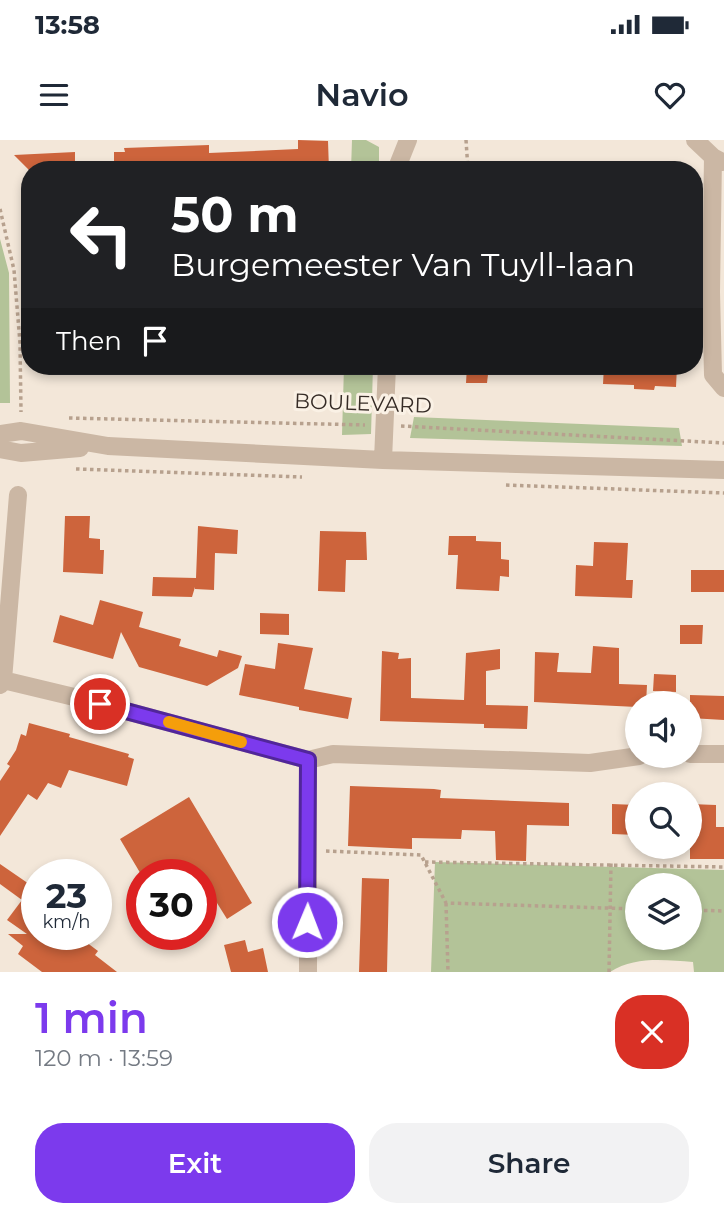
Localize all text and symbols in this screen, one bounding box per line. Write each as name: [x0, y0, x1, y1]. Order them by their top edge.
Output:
text: 13:58: [35, 9, 100, 41]
text: Navio: [315, 75, 409, 114]
icon: menu: [35, 76, 73, 114]
icon: heart: [651, 76, 689, 114]
text: 50 m: [171, 185, 299, 244]
icon: left: [56, 189, 147, 280]
text: Burgemeester Van Tuyll-laan: [171, 245, 635, 284]
icon: arrive: [136, 322, 174, 360]
text: Then: [56, 325, 122, 357]
street label: BOULEVARD: [294, 388, 432, 418]
pin: [70, 674, 130, 734]
icon: arrive: [81, 685, 119, 723]
map controls: [625, 691, 702, 950]
button: sound: [625, 691, 702, 768]
button: search: [625, 782, 702, 859]
speed limit sign: 30: [126, 859, 217, 950]
button: layers: [625, 873, 702, 950]
text: 23: [46, 874, 87, 917]
position arrow: [270, 885, 344, 959]
text: km/h: [42, 911, 91, 933]
text: 1 min: [35, 992, 148, 1044]
button: close: [615, 995, 689, 1069]
text: 120 m · 13:59: [35, 1044, 173, 1072]
button: Exit: [35, 1123, 355, 1203]
button: Share: [369, 1123, 689, 1203]

